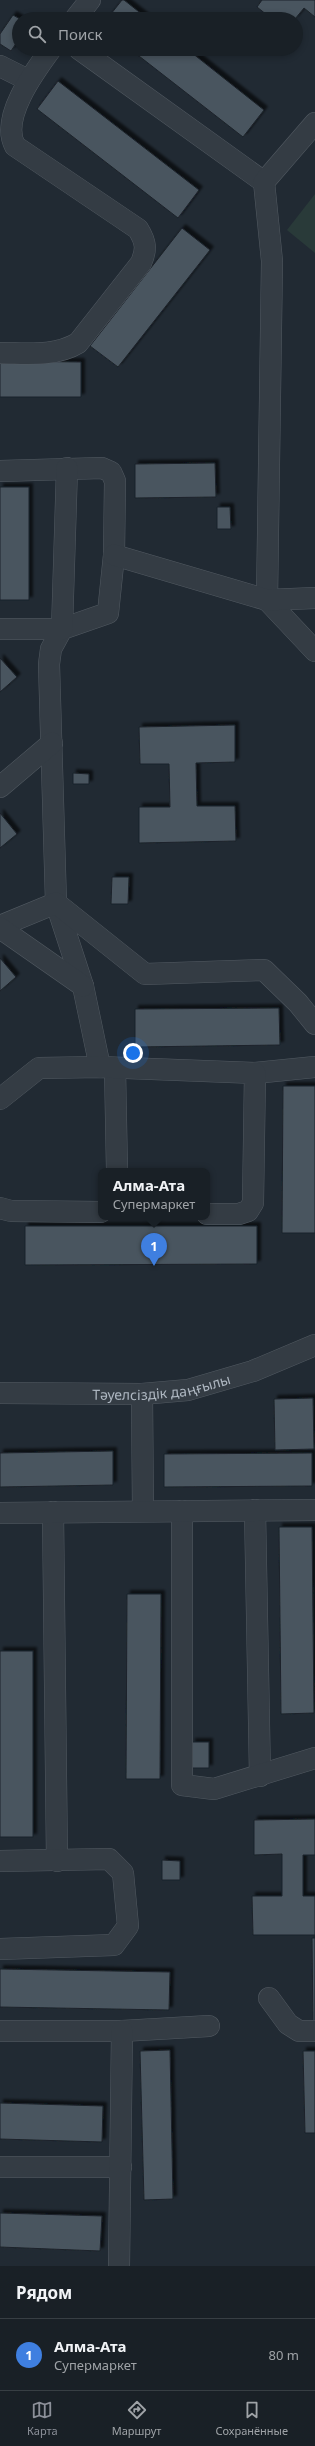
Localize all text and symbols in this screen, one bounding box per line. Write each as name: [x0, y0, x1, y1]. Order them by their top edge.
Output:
search box: [12, 12, 303, 56]
icon: search: [26, 23, 48, 45]
text: Поиск: [58, 24, 103, 44]
your location: [123, 1043, 143, 1063]
popup: [98, 1168, 210, 1220]
text: Алма-Ата: [113, 1175, 185, 1195]
text: Супермаркет: [113, 1195, 195, 1213]
pin: 1: [141, 1233, 167, 1266]
street label: Тәуелсіздік даңғылы: [92, 1369, 233, 1404]
text: Рядом: [16, 2281, 72, 2304]
text: Алма-Ата: [54, 2336, 126, 2356]
text: 1: [25, 2346, 33, 2364]
text: 80 m: [269, 2346, 299, 2364]
text: Супермаркет: [54, 2356, 137, 2374]
tab: Карта: [27, 2399, 58, 2438]
tab: Маршрут: [112, 2399, 161, 2438]
tab: Сохранённые: [215, 2399, 288, 2438]

